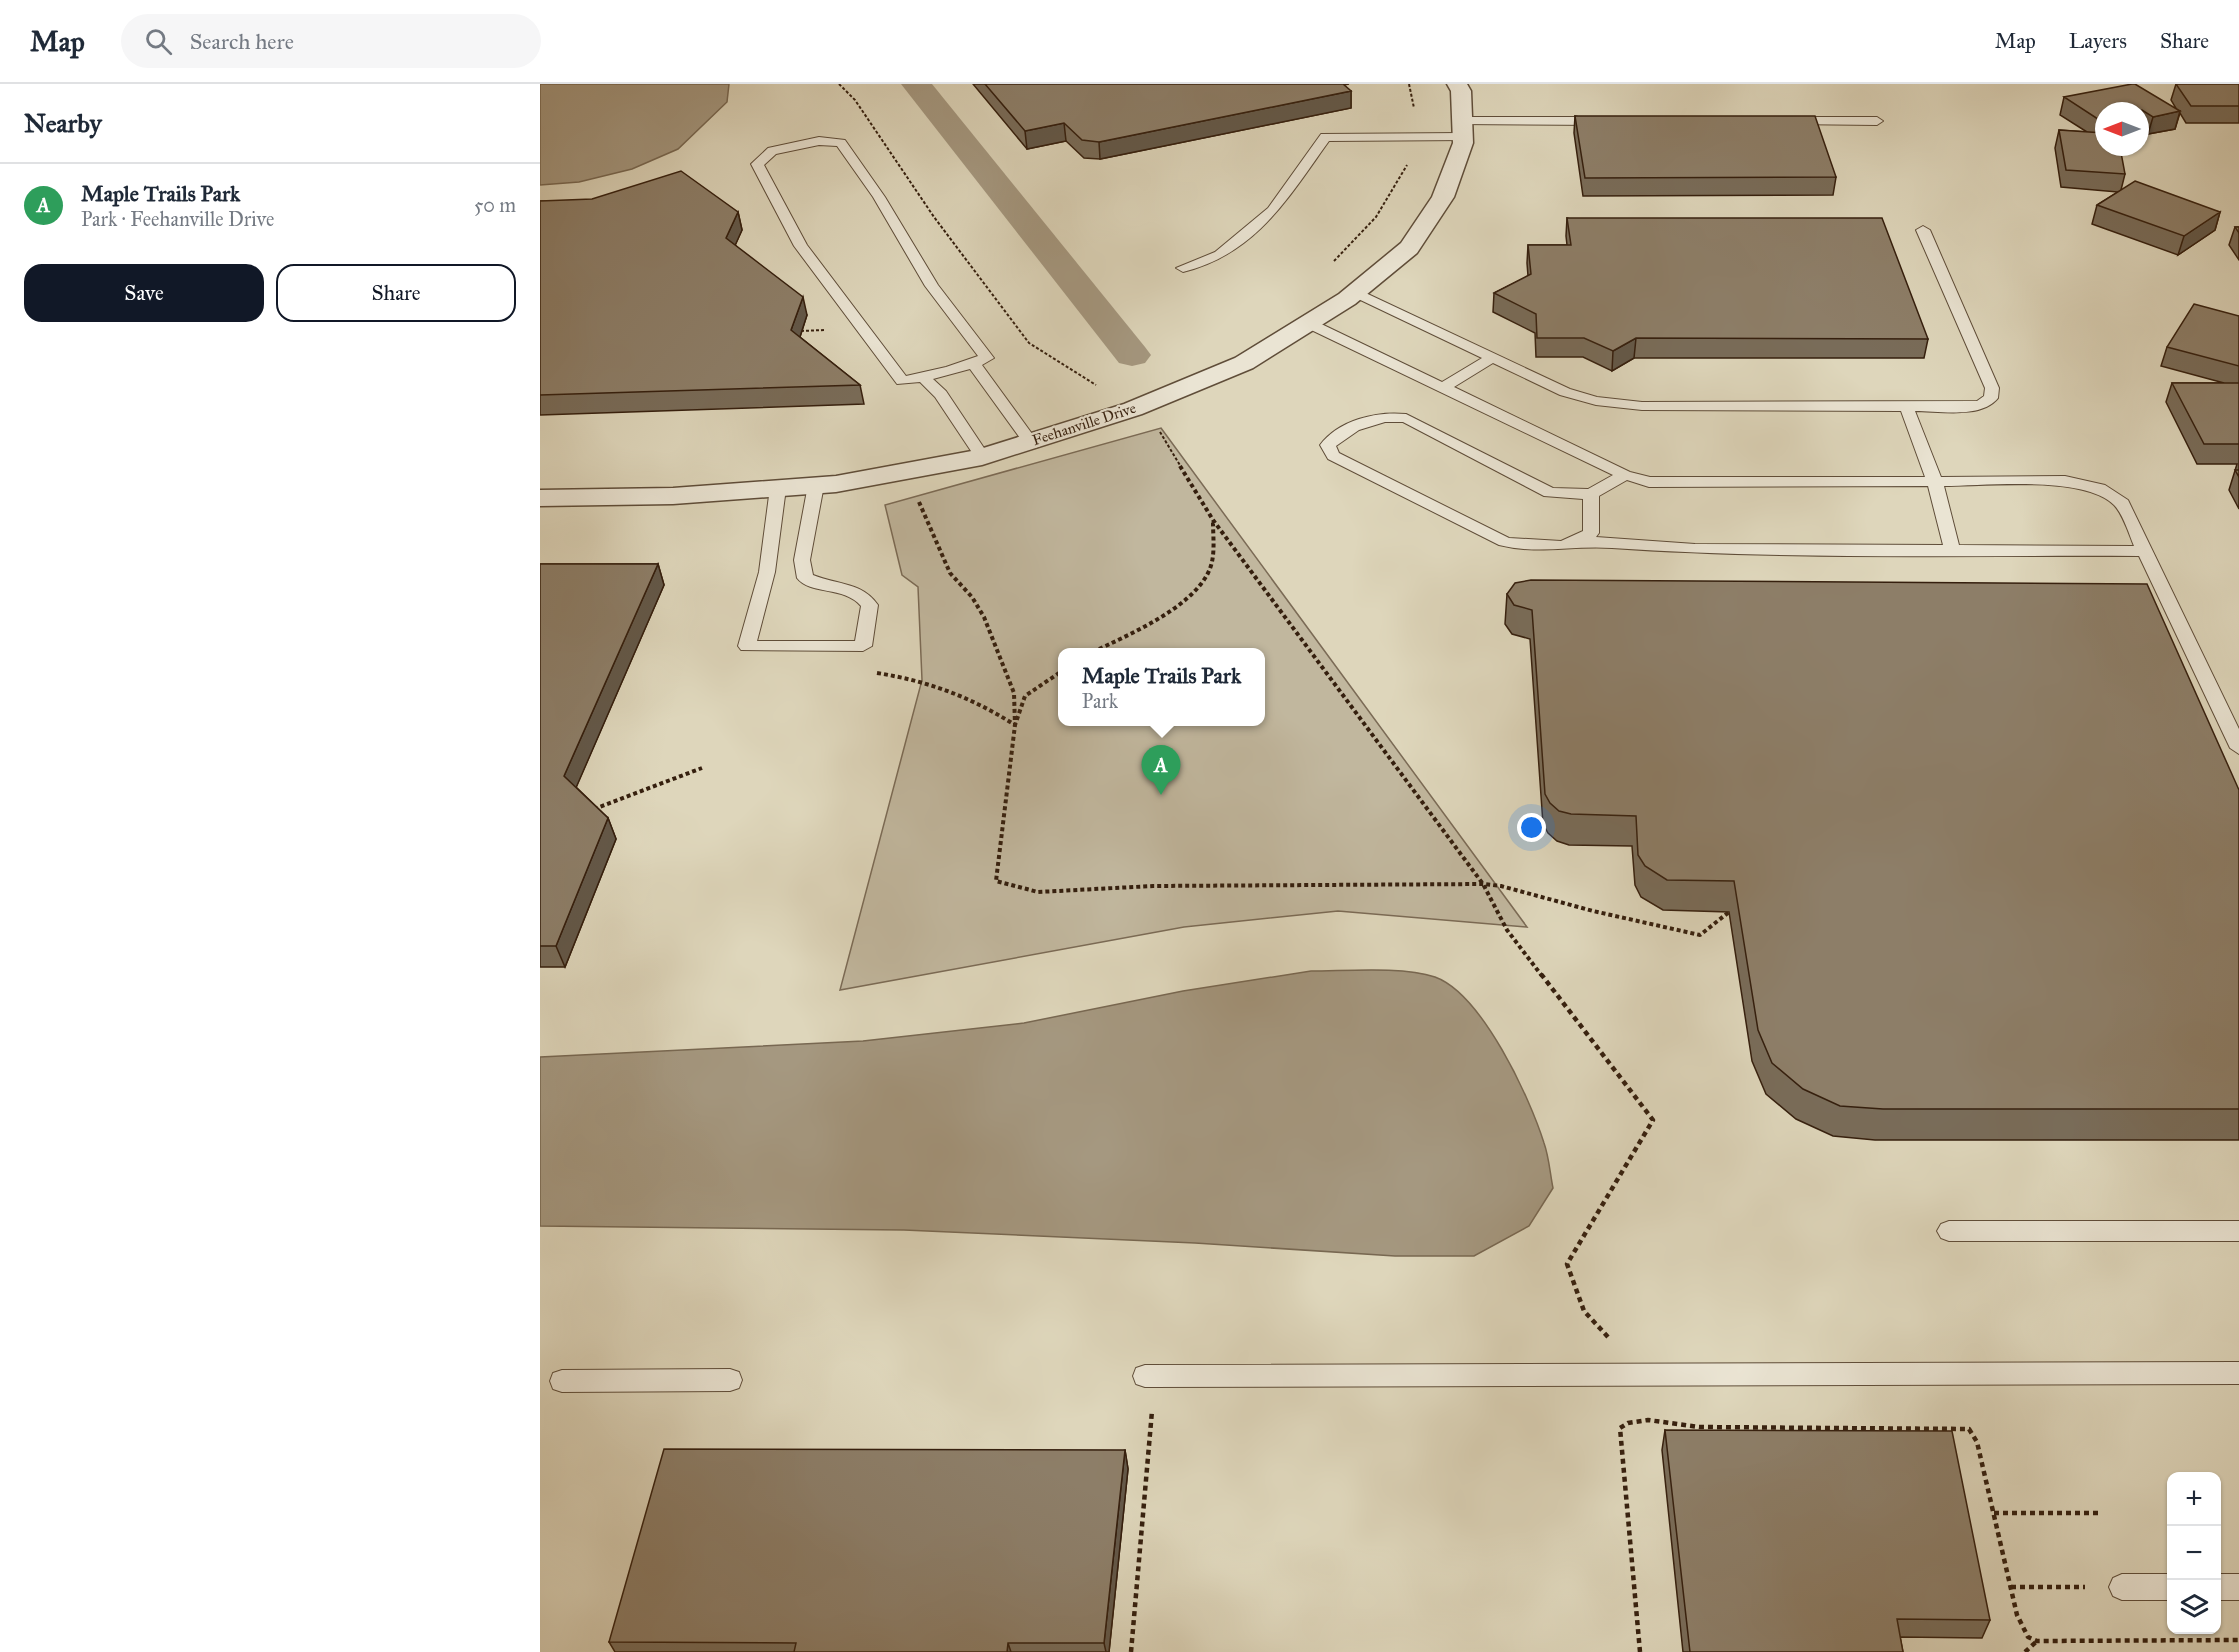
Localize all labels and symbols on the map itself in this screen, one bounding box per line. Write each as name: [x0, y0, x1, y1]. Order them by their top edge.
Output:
north arrow: [2095, 102, 2149, 156]
street label: Feehanville Drive: [1030, 399, 1138, 449]
pin: A: [1142, 746, 1180, 795]
your location: [1517, 813, 1546, 842]

